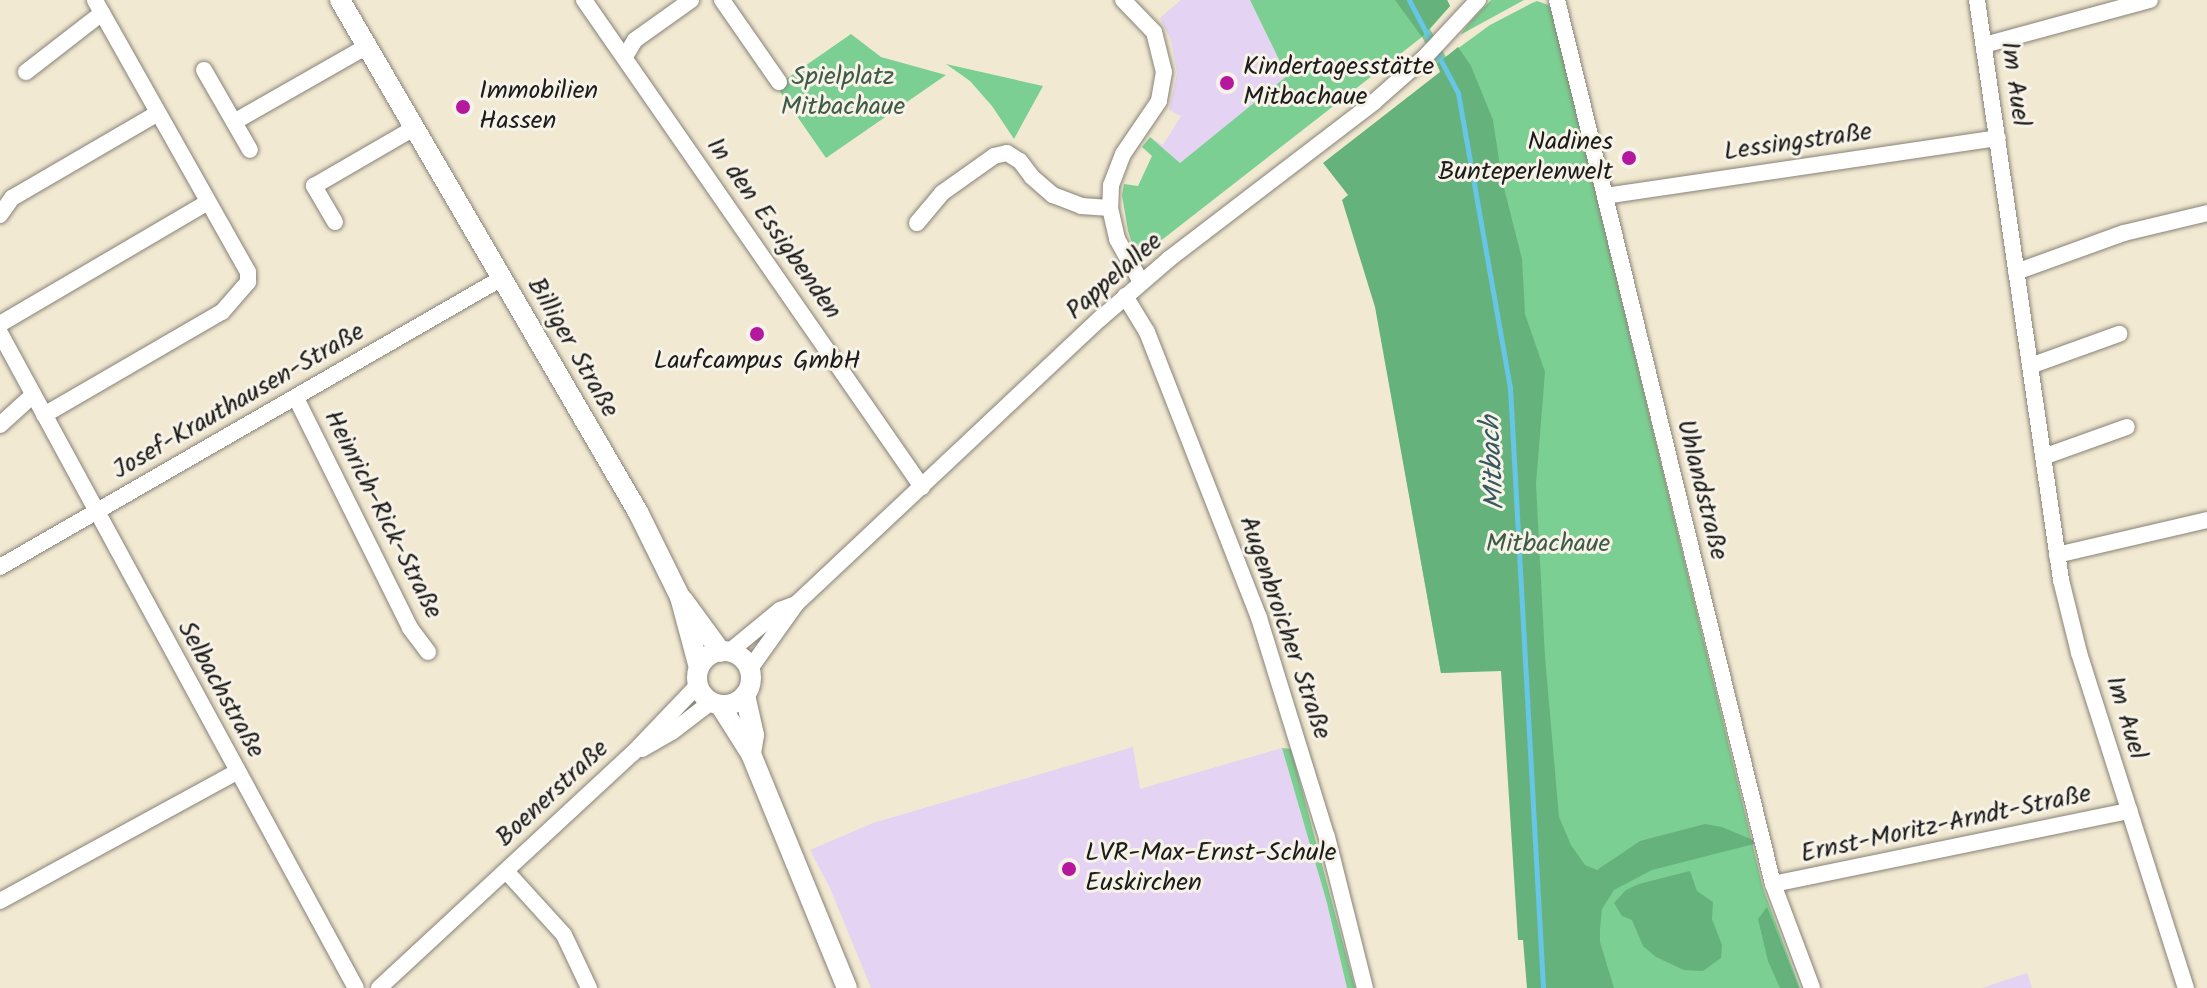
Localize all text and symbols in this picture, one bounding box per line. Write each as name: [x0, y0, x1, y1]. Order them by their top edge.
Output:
street label: Im Auel: [1993, 39, 2035, 129]
place label: Kindertagesstätte Mitbachaue: [1243, 52, 1434, 114]
park label: Spielplatz Mitbachaue: [781, 62, 905, 124]
marker: Kindertagesstätte Mitbachaue: [1218, 74, 1236, 92]
place label: Immobilien Hassen: [479, 76, 598, 138]
marker: Immobilien Hassen: [454, 98, 472, 116]
street label: Lessingstraße: [1722, 117, 1874, 169]
place label: Nadines Bunteperlenwelt: [1438, 127, 1613, 188]
street label: In den Essigbenden: [699, 132, 847, 326]
marker: Nadines Bunteperlenwelt: [1620, 149, 1638, 167]
street label: Pappelallee: [1060, 227, 1170, 327]
street label: Billiger Straße: [519, 273, 625, 423]
street label: Josef-Krauthausen-Straße: [107, 317, 371, 487]
marker: Laufcampus GmbH: [748, 325, 766, 343]
place label: Laufcampus GmbH: [653, 346, 861, 378]
street label: Heinrich-Rick-Straße: [316, 405, 448, 625]
water label: Mitbach: [1475, 415, 1513, 511]
street label: Uhlandstraße: [1668, 416, 1734, 564]
street label: Augenbroicher Straße: [1231, 512, 1337, 744]
park label: Mitbachaue: [1486, 529, 1610, 561]
street label: Selbachstraße: [169, 616, 271, 764]
street label: Im Auel: [2098, 673, 2152, 763]
street label: Boenerstraße: [490, 734, 616, 854]
street label: Ernst-Moritz-Arndt-Straße: [1798, 779, 2094, 871]
place label: LVR-Max-Ernst-Schule Euskirchen: [1085, 838, 1337, 900]
marker: LVR-Max-Ernst-Schule Euskirchen: [1060, 860, 1078, 878]

